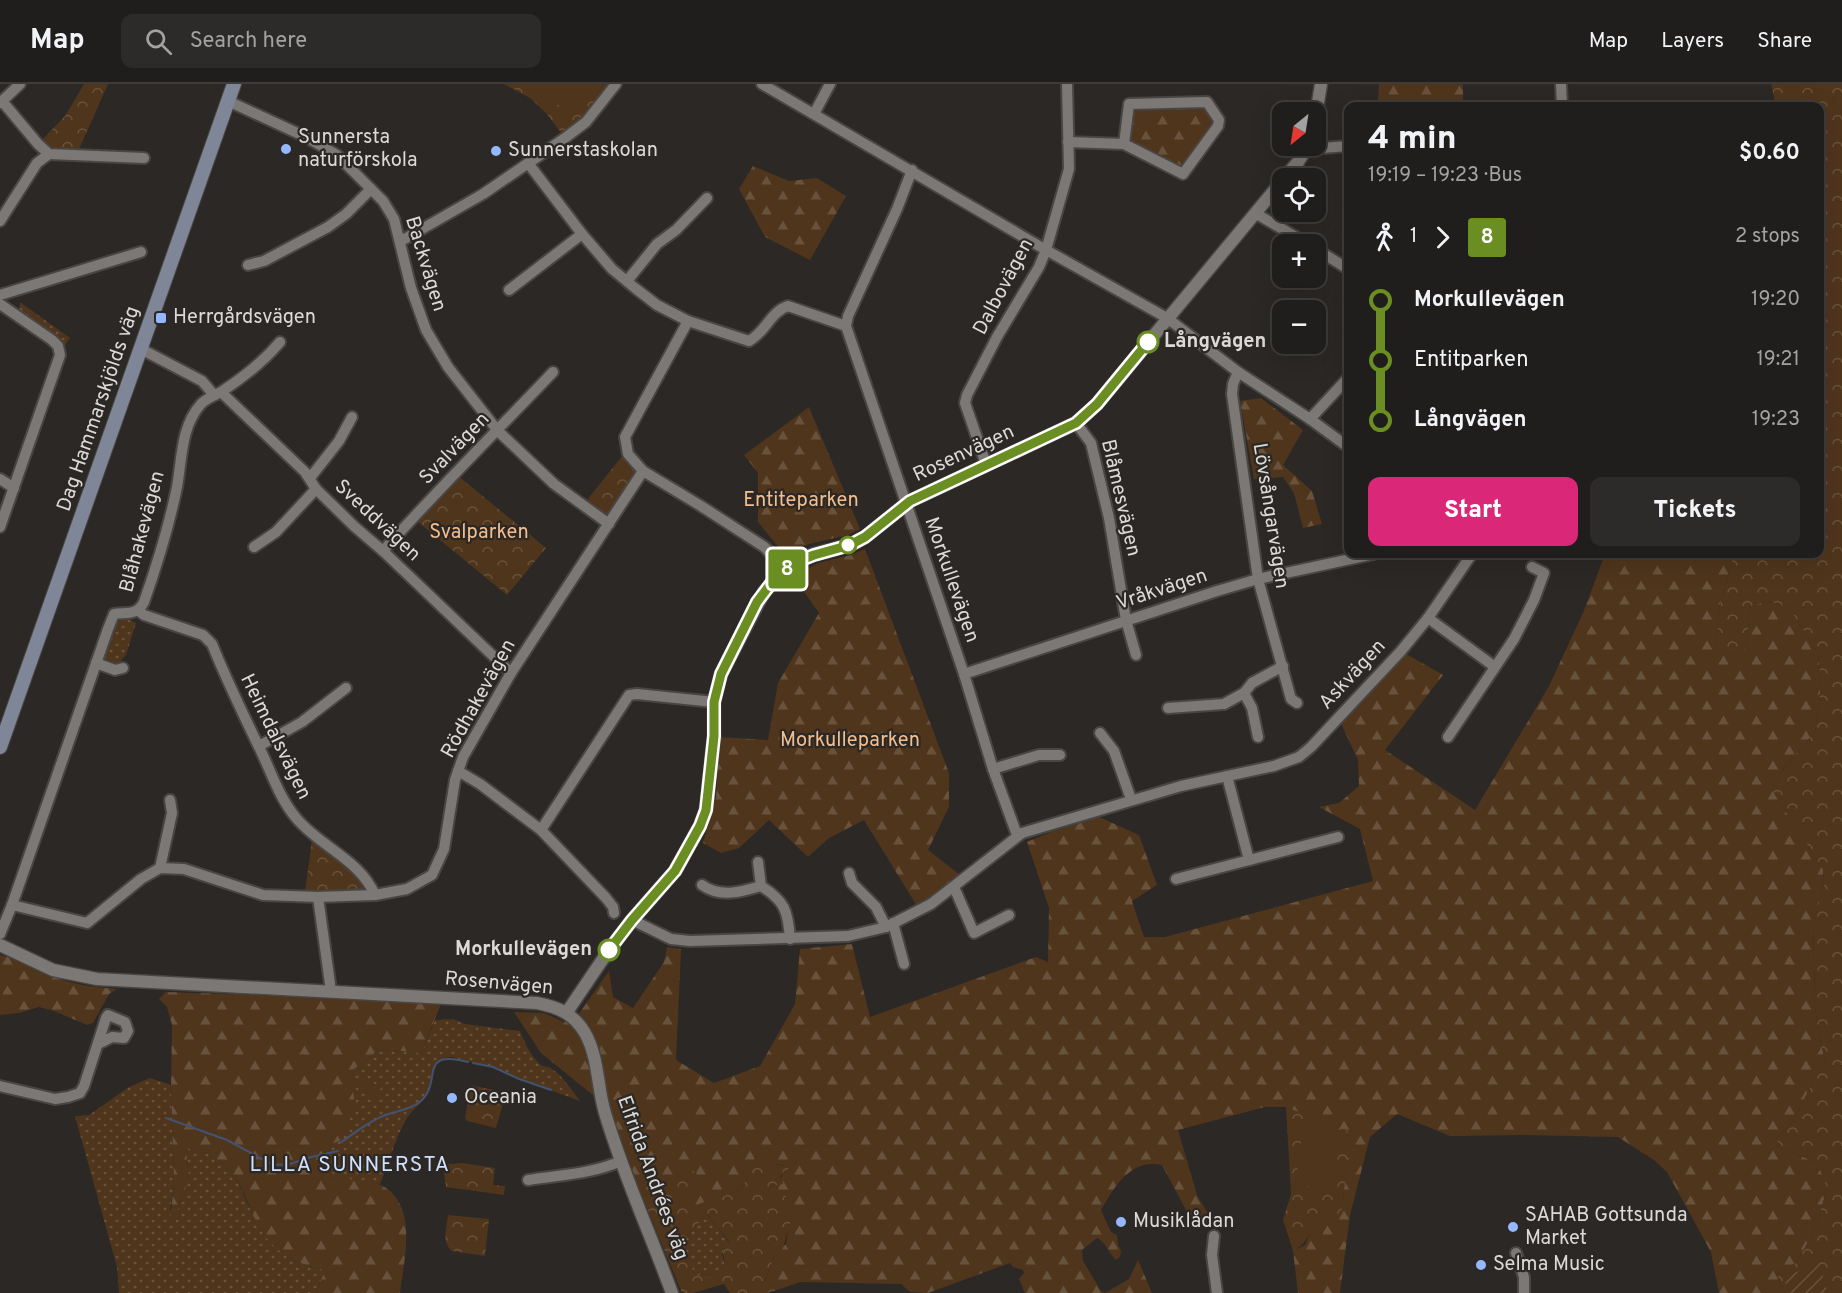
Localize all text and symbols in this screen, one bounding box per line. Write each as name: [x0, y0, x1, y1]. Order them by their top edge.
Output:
search box: [121, 14, 541, 68]
text: Map: [30, 23, 85, 59]
icon: search: [142, 25, 175, 58]
text: Search here: [190, 28, 307, 55]
text: Map: [1589, 28, 1628, 55]
text: Layers: [1661, 28, 1724, 55]
text: Share: [1757, 28, 1812, 55]
north arrow: [1272, 102, 1326, 156]
map controls: [1272, 102, 1326, 354]
text: 4 min: [1368, 119, 1457, 161]
place label: Sunnersta naturförskola: [298, 125, 418, 174]
place label: Sunnerstaskolan: [508, 138, 658, 164]
text: $0.60: [1739, 140, 1800, 167]
marker: Sunnersta naturförskola: [279, 142, 293, 156]
marker: Sunnerstaskolan: [489, 144, 503, 158]
text: 19:19 – 19:23 · Bus: [1368, 163, 1522, 189]
button: locate: [1272, 168, 1326, 222]
street label: Backvägen: [398, 213, 452, 315]
icon: walk: [1368, 221, 1401, 254]
icon: forward: [1426, 221, 1459, 254]
text: 1: [1410, 224, 1417, 250]
text: 8: [1480, 224, 1494, 251]
text: 2 stops: [1735, 224, 1800, 250]
street label: Dalbovägen: [968, 234, 1040, 340]
button: +: [1272, 234, 1326, 288]
text: Morkullevägen: [1414, 287, 1565, 314]
text: 19:20: [1751, 287, 1800, 313]
button: −: [1272, 300, 1326, 354]
street label: Dag Hammarskjölds väg: [52, 303, 146, 515]
place label: Herrgårdsvägen: [173, 305, 316, 331]
marker: Herrgårdsvägen: [154, 311, 168, 325]
place label: Långvägen: [1164, 329, 1266, 355]
marker: Långvägen: [1137, 331, 1159, 353]
text: Entitparken: [1414, 347, 1529, 374]
text: 19:21: [1756, 347, 1800, 373]
street label: Svalvägen: [414, 407, 496, 491]
text: Långvägen: [1414, 407, 1527, 434]
text: 19:23: [1752, 407, 1800, 433]
street label: Rosenvägen: [909, 419, 1019, 489]
street label: Blåmesvägen: [1094, 437, 1146, 559]
street label: Lövsångarvägen: [1246, 441, 1294, 591]
street label: Blåhakevägen: [114, 468, 172, 596]
street label: Sveddvägen: [328, 474, 426, 568]
button: Start: [1368, 477, 1578, 546]
button: Tickets: [1590, 477, 1800, 546]
park label: Entiteparken: [743, 488, 859, 514]
street label: Morkullevägen: [917, 514, 985, 646]
park label: Svalparken: [429, 520, 529, 546]
unlabelled marker: [839, 536, 857, 554]
line badge: 8: [768, 550, 806, 588]
text: 8: [780, 556, 794, 583]
street label: Vråkvägen: [1113, 563, 1211, 617]
street label: Askvägen: [1314, 634, 1392, 716]
street label: Rödhakevägen: [436, 635, 522, 763]
street label: Heimdalsvägen: [233, 670, 317, 804]
park label: Morkulleparken: [780, 728, 920, 754]
place label: Morkullevägen: [455, 937, 592, 963]
marker: Morkullevägen: [598, 939, 620, 961]
street label: Rosenvägen: [444, 966, 554, 1002]
place label: Oceania: [464, 1085, 537, 1111]
marker: Oceania: [445, 1091, 459, 1105]
street label: Elfrida Andrées väg: [610, 1092, 694, 1264]
district label: LILLA SUNNERSTA: [249, 1152, 451, 1179]
place label: SAHAB Gottsunda Market: [1525, 1203, 1687, 1252]
place label: Musiklådan: [1133, 1209, 1234, 1235]
marker: Musiklådan: [1114, 1215, 1128, 1229]
marker: SAHAB Gottsunda Market: [1506, 1220, 1520, 1234]
place label: Selma Music: [1493, 1252, 1605, 1278]
marker: Selma Music: [1474, 1258, 1488, 1272]

